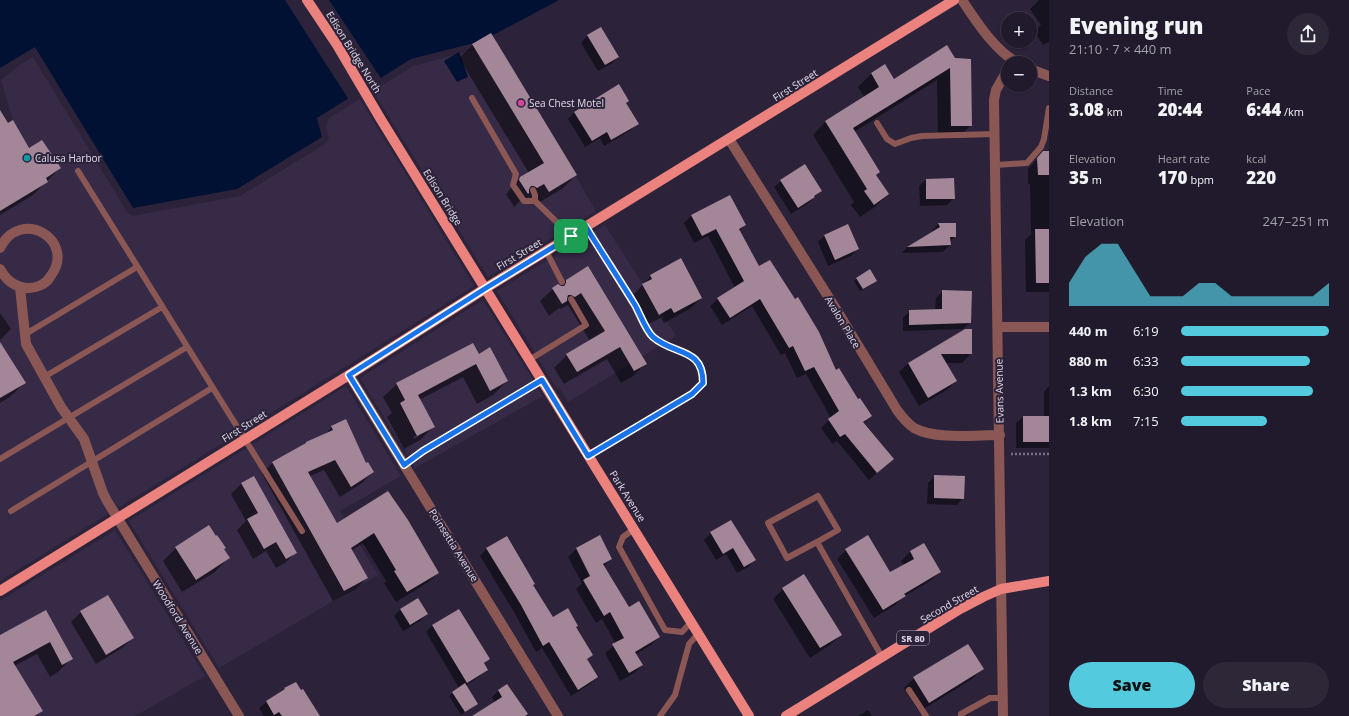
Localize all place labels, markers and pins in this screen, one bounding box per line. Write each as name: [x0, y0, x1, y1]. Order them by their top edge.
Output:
place label: Sea Chest Motel: [529, 96, 604, 110]
marker: Sea Chest Motel: [516, 98, 526, 108]
place label: Calusa Harbor: [35, 151, 102, 165]
marker: Calusa Harbor: [22, 153, 32, 163]
pin: [554, 219, 588, 253]

